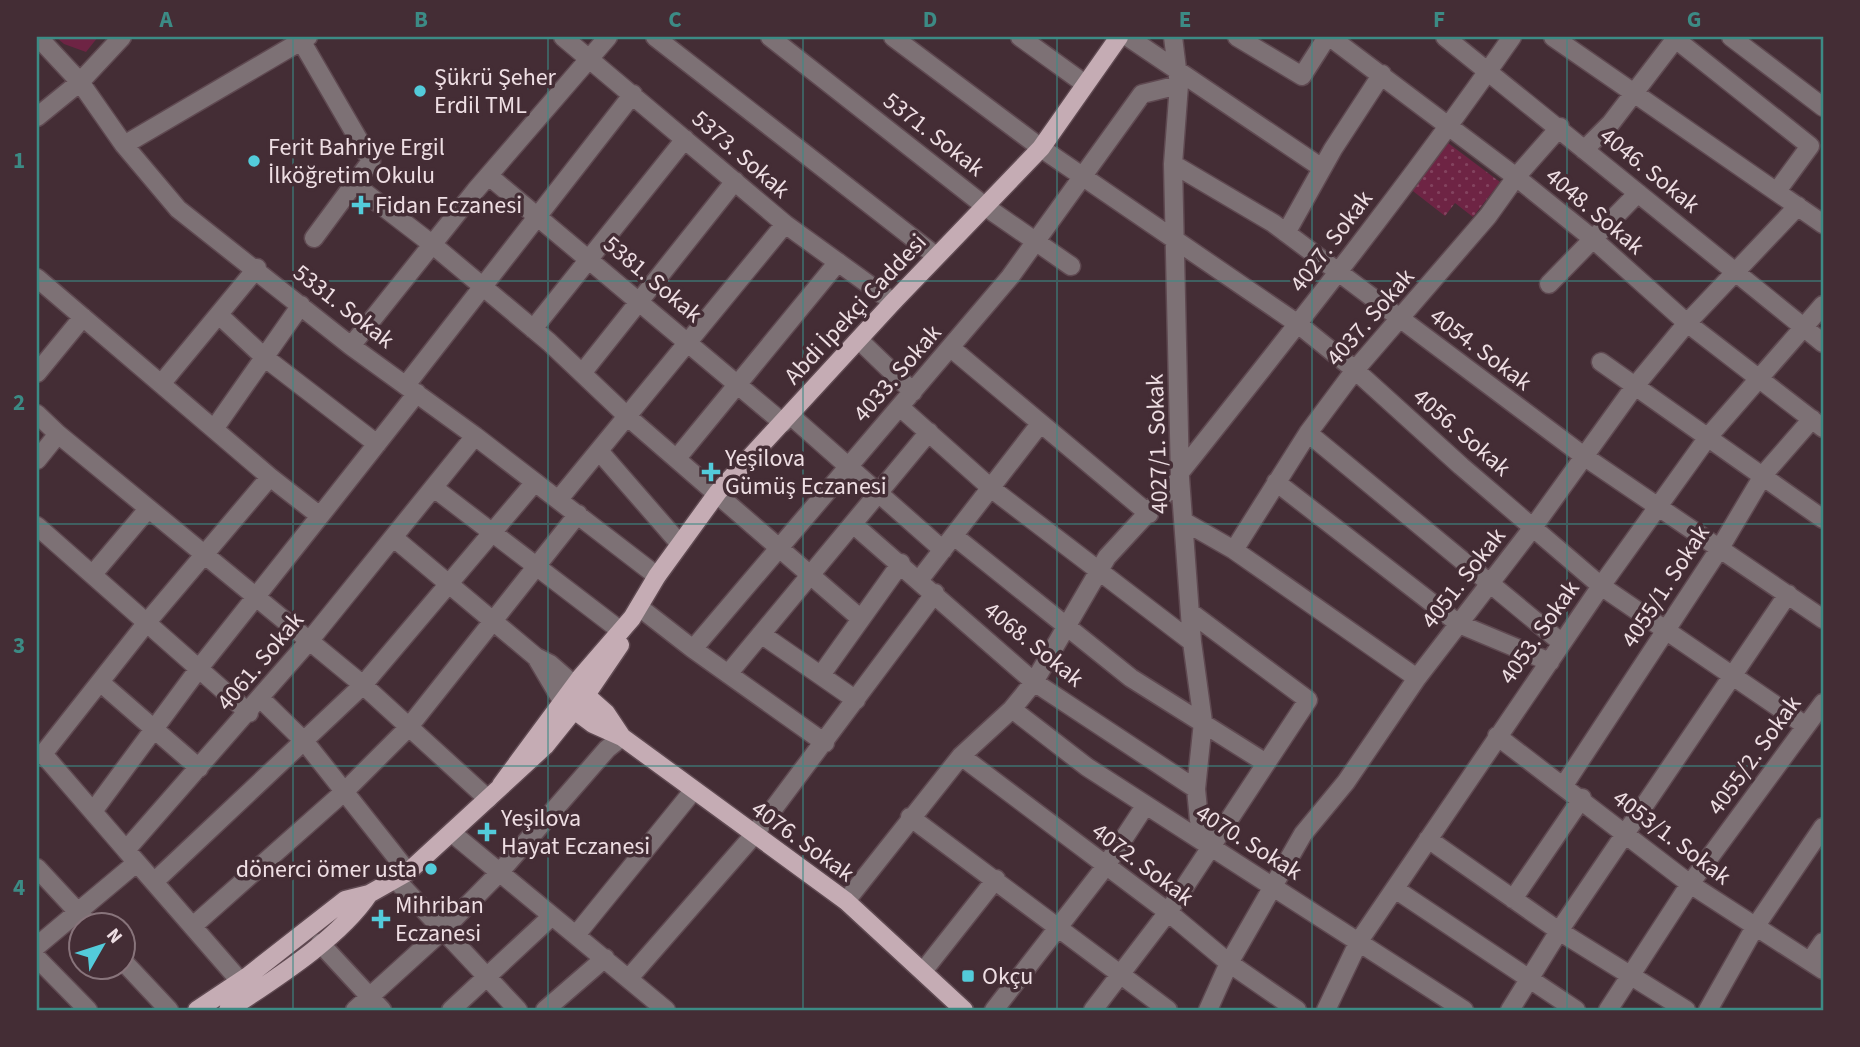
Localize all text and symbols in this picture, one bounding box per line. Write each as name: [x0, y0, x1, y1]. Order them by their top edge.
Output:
text: A: [158, 3, 173, 36]
text: B: [414, 3, 428, 36]
text: C: [668, 3, 682, 36]
text: D: [923, 3, 937, 36]
text: E: [1179, 3, 1191, 36]
text: F: [1433, 3, 1445, 36]
text: G: [1687, 3, 1701, 36]
place label: Şükrü Şeher Erdil TML: [434, 60, 557, 123]
marker: Şükrü Şeher Erdil TML: [412, 83, 428, 99]
street label: 5371. Sokak: [876, 84, 992, 185]
street label: 5373. Sokak: [684, 102, 797, 207]
street label: 4046. Sokak: [1592, 119, 1707, 222]
place label: Ferit Bahriye Ergil İlköğretim Okulu: [268, 130, 445, 193]
text: 1: [13, 144, 25, 177]
marker: Ferit Bahriye Ergil İlköğretim Okulu: [246, 153, 262, 169]
street label: 4048. Sokak: [1537, 159, 1652, 263]
street label: 4027. Sokak: [1281, 183, 1382, 300]
place label: Fidan Eczanesi: [375, 188, 522, 223]
marker: Fidan Eczanesi: [353, 197, 369, 213]
street label: Abdi İpekçi Caddesi: [776, 226, 935, 393]
street label: 5381. Sokak: [595, 227, 710, 331]
street label: 5331. Sokak: [286, 256, 402, 357]
street label: 4037. Sokak: [1318, 261, 1423, 374]
street label: 4054. Sokak: [1422, 299, 1539, 400]
street label: 4033. Sokak: [845, 317, 950, 430]
street label: 4027/1. Sokak: [1138, 373, 1177, 515]
street label: 4056. Sokak: [1405, 380, 1518, 485]
text: 2: [13, 386, 25, 419]
place label: Yeşilova Gümüş Eczanesi: [724, 441, 887, 504]
marker: Yeşilova Gümüş Eczanesi: [703, 464, 719, 480]
street label: 4055/1. Sokak: [1613, 518, 1718, 655]
street label: 4051. Sokak: [1413, 520, 1514, 636]
street label: 4053. Sokak: [1491, 573, 1588, 691]
street label: 4068. Sokak: [976, 593, 1091, 696]
street label: 4061. Sokak: [208, 604, 312, 719]
text: 3: [13, 629, 25, 662]
street label: 4055/2. Sokak: [1699, 688, 1810, 822]
street label: 4053/1. Sokak: [1605, 781, 1738, 894]
street label: 4076. Sokak: [744, 792, 862, 891]
street label: 4070. Sokak: [1189, 796, 1309, 889]
place label: Yeşilova Hayat Eczanesi: [500, 801, 650, 864]
street label: 4072. Sokak: [1084, 814, 1201, 915]
marker: Yeşilova Hayat Eczanesi: [479, 824, 495, 840]
place label: dönerci ömer usta: [236, 852, 417, 887]
marker: dönerci ömer usta: [423, 861, 439, 877]
text: 4: [13, 871, 25, 904]
place label: Mihriban Eczanesi: [395, 888, 484, 951]
north arrow: [66, 911, 136, 981]
marker: Mihriban Eczanesi: [373, 911, 389, 927]
text: N: [100, 923, 129, 950]
place label: Okçu: [982, 959, 1033, 994]
marker: Okçu: [960, 968, 976, 984]

